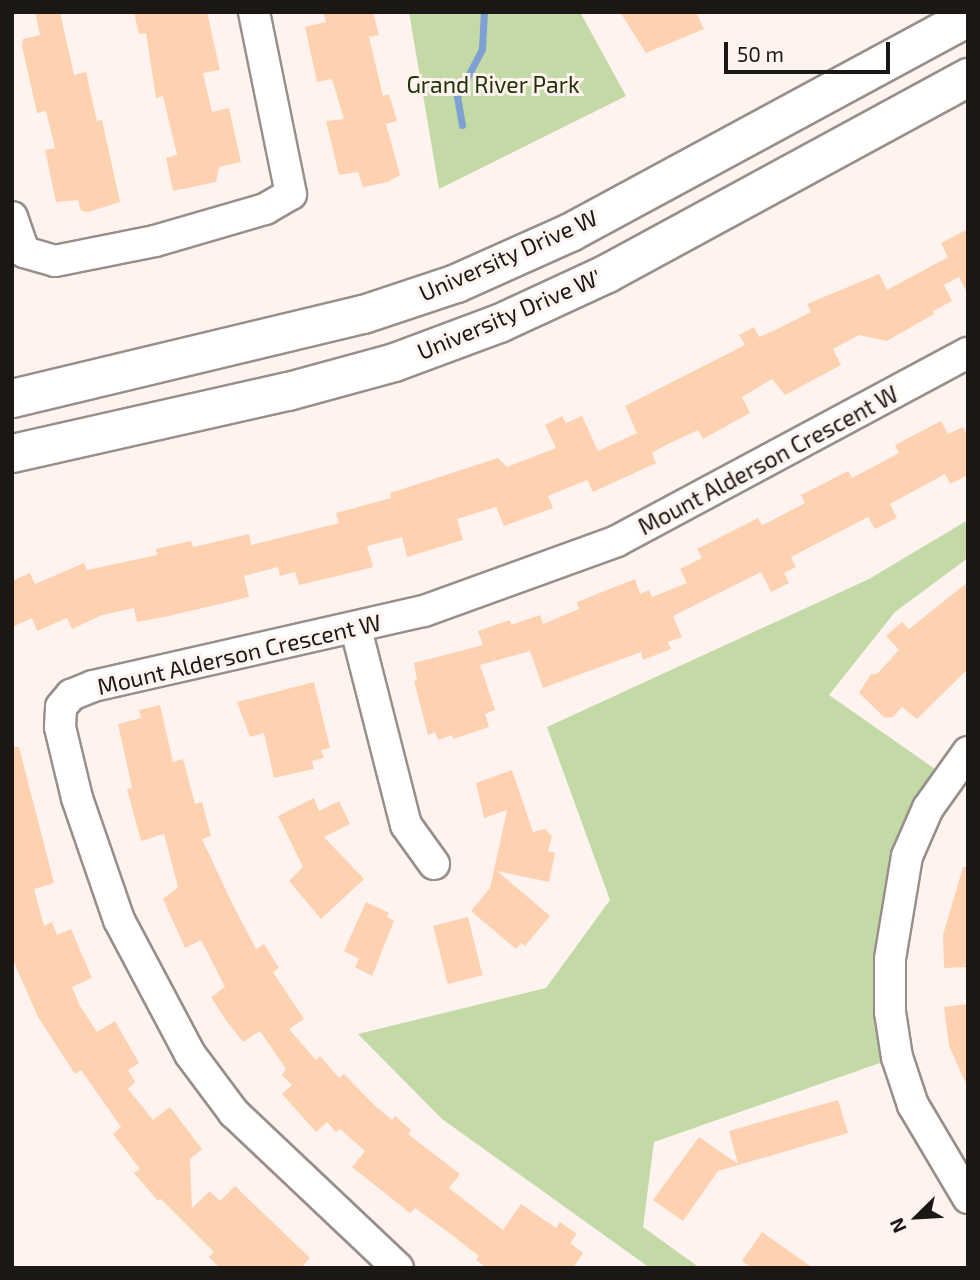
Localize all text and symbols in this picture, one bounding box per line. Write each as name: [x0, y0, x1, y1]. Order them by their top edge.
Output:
scale bar: [728, 28, 894, 72]
text: 50 m: [737, 41, 784, 66]
park label: Grand River Park: [406, 70, 580, 98]
street label: University Drive W: [414, 203, 602, 307]
street label: University Drive W': [413, 263, 605, 365]
street label: Mount Alderson Crescent W: [633, 379, 903, 541]
street label: Mount Alderson Crescent W: [94, 608, 384, 700]
north arrow: [882, 1182, 952, 1252]
text: N: [884, 1215, 911, 1237]

